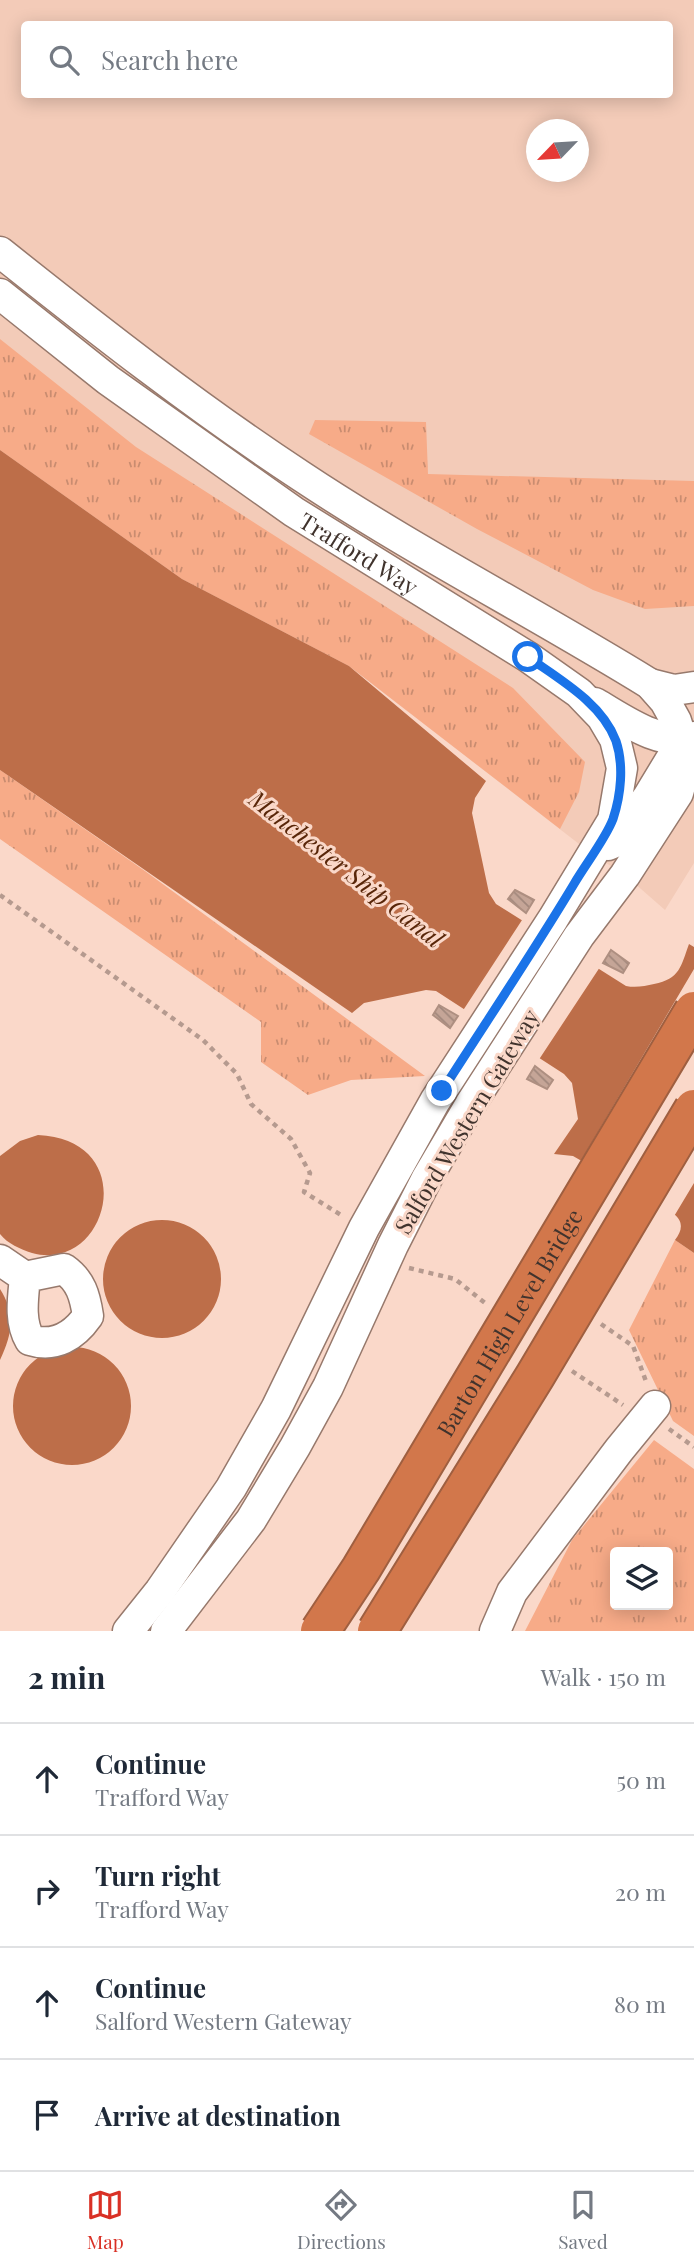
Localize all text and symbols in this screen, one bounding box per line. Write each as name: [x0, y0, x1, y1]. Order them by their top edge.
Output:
search box: [21, 21, 673, 98]
icon: search: [45, 41, 83, 79]
text: Search here: [101, 42, 238, 77]
north arrow: [526, 119, 589, 182]
street label: Trafford Way: [294, 504, 425, 601]
route start: [512, 641, 543, 672]
water label: Manchester Ship Canal: [242, 781, 452, 955]
street label: Salford Western Gateway: [387, 1003, 546, 1239]
route end: [426, 1075, 457, 1106]
street label: Barton High Level Bridge: [428, 1202, 588, 1442]
map controls: [610, 1547, 673, 1610]
button: layers: [610, 1547, 673, 1610]
text: 2 min: [28, 1657, 105, 1697]
text: Walk · 150 m: [541, 1661, 666, 1692]
text: Continue: [95, 1746, 206, 1781]
icon: ahead: [28, 1760, 66, 1798]
text: 50 m: [617, 1764, 666, 1795]
text: Trafford Way: [95, 1781, 229, 1812]
text: Turn right: [95, 1858, 221, 1893]
icon: right: [28, 1872, 66, 1910]
text: 20 m: [615, 1876, 666, 1907]
text: Trafford Way: [95, 1893, 229, 1924]
text: Continue: [95, 1970, 206, 2005]
icon: ahead: [28, 1984, 66, 2022]
text: 80 m: [614, 1988, 666, 2019]
text: Salford Western Gateway: [95, 2005, 352, 2036]
icon: arrive: [28, 2096, 66, 2134]
text: Arrive at destination: [95, 2098, 341, 2133]
tab: Map: [86, 2186, 124, 2254]
tab: Directions: [297, 2186, 386, 2254]
tab: Saved: [558, 2186, 608, 2254]

